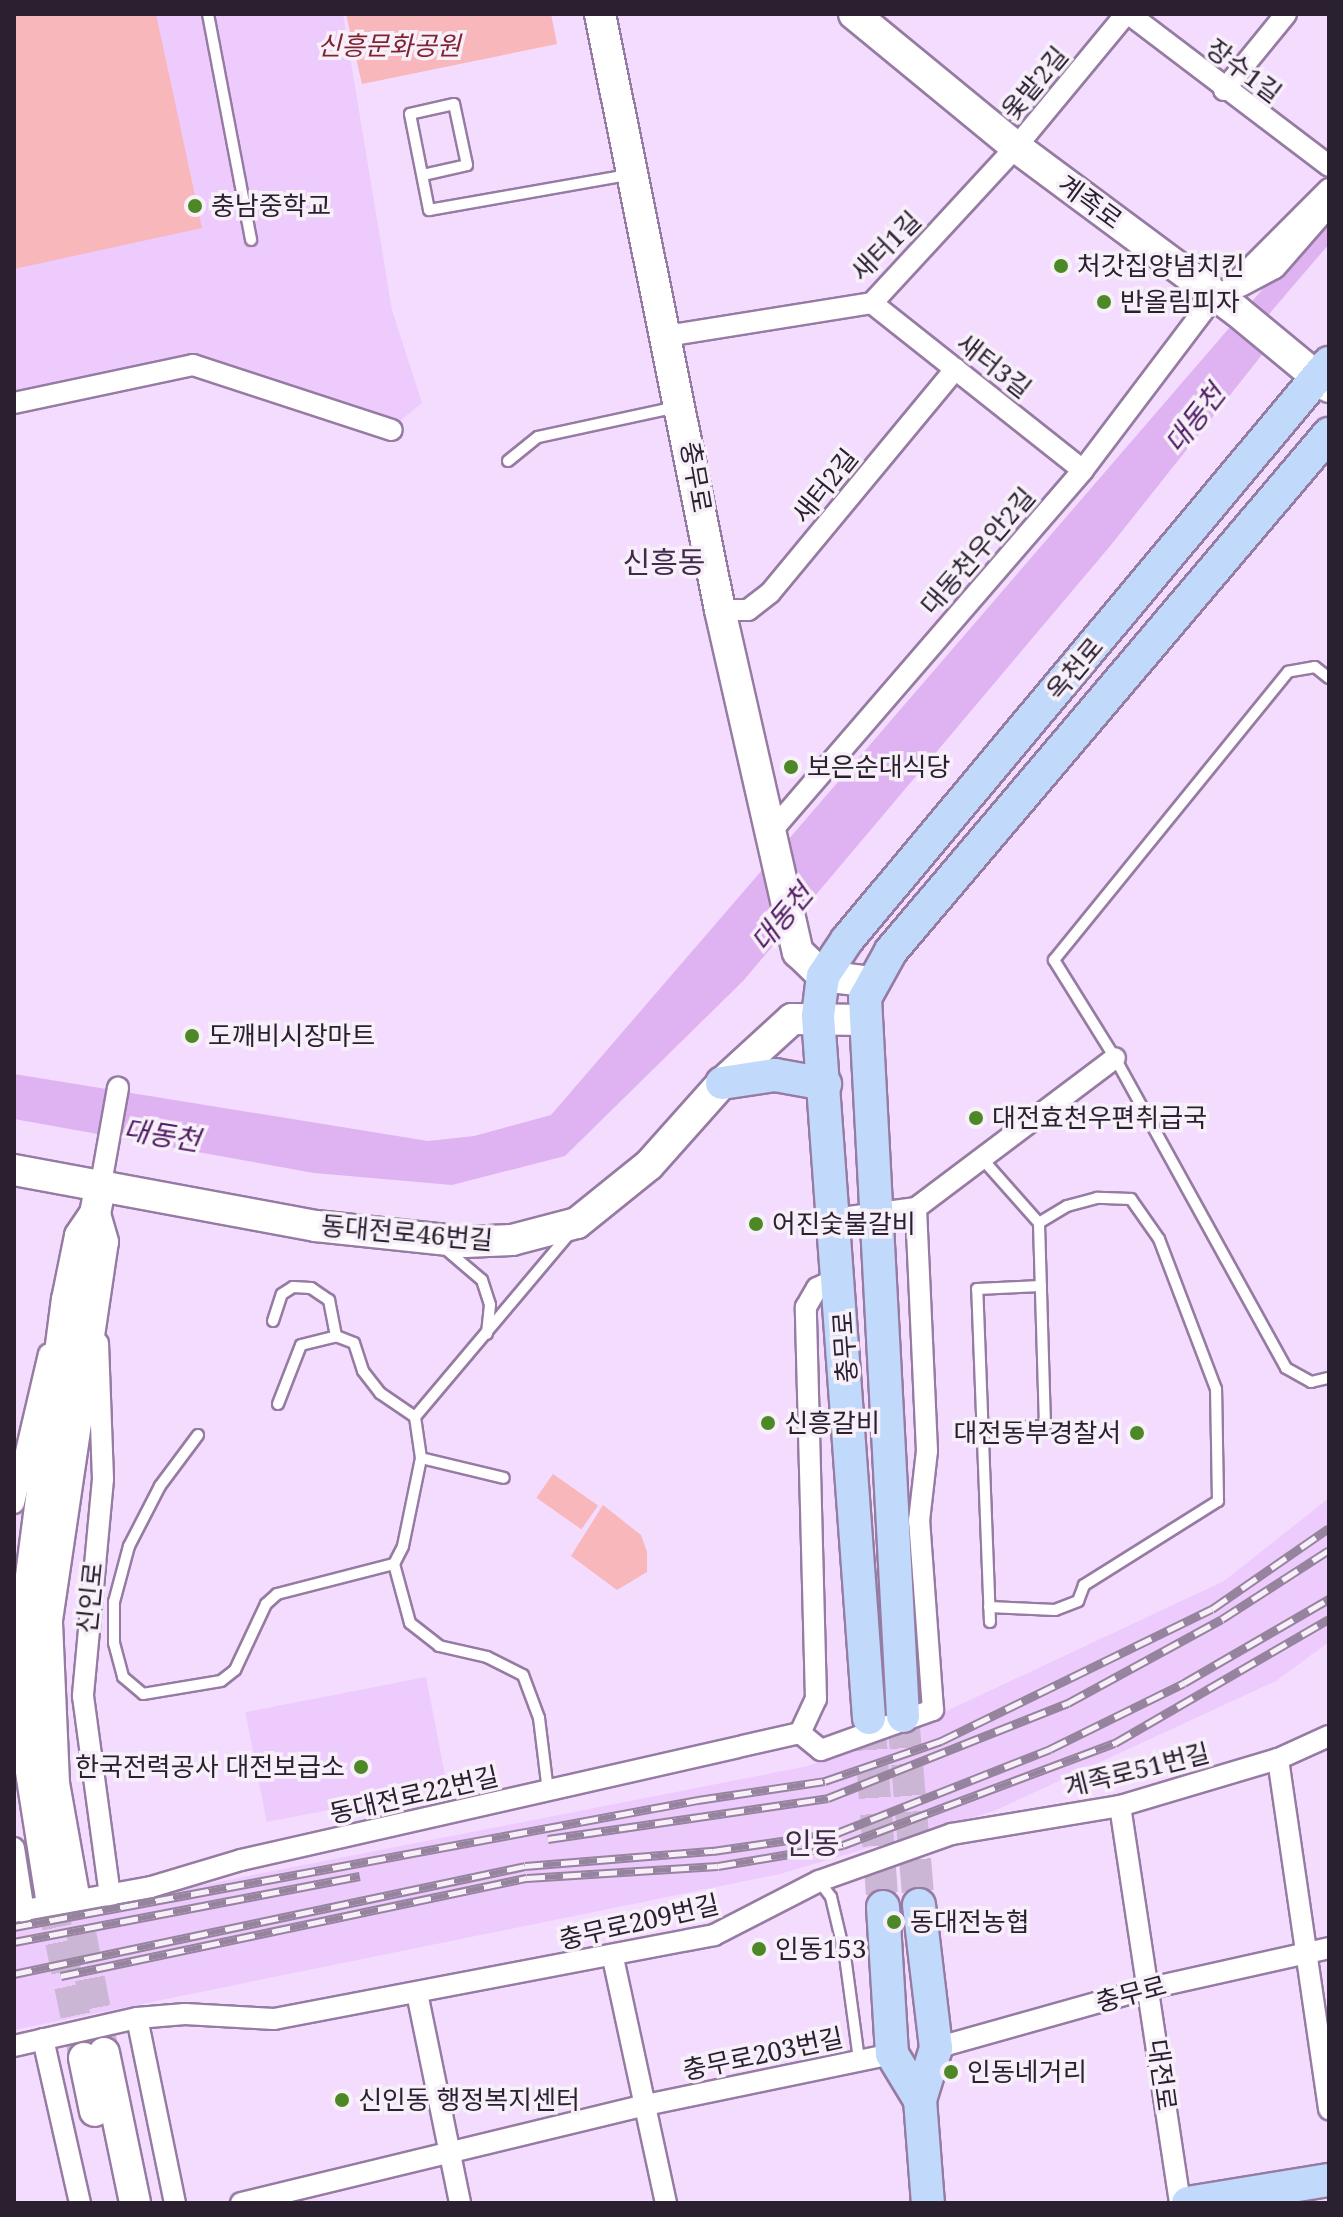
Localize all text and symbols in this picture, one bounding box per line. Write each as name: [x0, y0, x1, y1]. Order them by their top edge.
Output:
park label: 신흥문화공원: [317, 30, 461, 62]
street label: 장수1길: [1200, 33, 1288, 109]
street label: 옻밭2길: [995, 40, 1075, 126]
street label: 계족로: [1052, 168, 1128, 236]
place label: 충남중학교: [211, 190, 331, 222]
marker: 충남중학교: [186, 197, 204, 215]
street label: 새터1길: [844, 204, 928, 288]
place label: 처갓집양념치킨: [1077, 250, 1244, 282]
marker: 처갓집양념치킨: [1052, 257, 1070, 275]
place label: 반올림피자: [1120, 286, 1240, 318]
marker: 반올림피자: [1095, 293, 1113, 311]
street label: 새터3길: [950, 327, 1038, 405]
water label: 대동천: [1157, 377, 1231, 459]
street label: 충무로: [674, 439, 718, 515]
street label: 새터2길: [786, 443, 864, 529]
street label: 대동천우안2길: [914, 481, 1042, 621]
district label: 신흥동: [623, 544, 705, 580]
street label: 옥천로: [1040, 631, 1110, 707]
place label: 보은순대식당: [807, 751, 951, 783]
marker: 보은순대식당: [782, 758, 800, 776]
water label: 대동천: [743, 877, 819, 957]
place label: 도깨비시장마트: [208, 1020, 375, 1052]
marker: 도깨비시장마트: [183, 1027, 201, 1045]
place label: 대전효천우편취급국: [992, 1102, 1207, 1134]
marker: 대전효천우편취급국: [967, 1109, 985, 1127]
water label: 대동천: [121, 1111, 203, 1157]
place label: 어진숯불갈비: [772, 1208, 916, 1240]
street label: 동대전로46번길: [320, 1210, 494, 1256]
marker: 어진숯불갈비: [747, 1215, 765, 1233]
street label: 충무로: [827, 1310, 863, 1384]
place label: 신흥갈비: [784, 1407, 880, 1439]
marker: 신흥갈비: [759, 1414, 777, 1432]
place label: 대전동부경찰서: [954, 1417, 1121, 1449]
marker: 대전동부경찰서: [1128, 1424, 1146, 1442]
street label: 신인로: [71, 1561, 109, 1635]
street label: 계족로51번길: [1061, 1737, 1213, 1803]
place label: 한국전력공사 대전보급소: [75, 1751, 345, 1783]
marker: 한국전력공사 대전보급소: [352, 1758, 370, 1776]
street label: 동대전로22번길: [326, 1760, 502, 1830]
district label: 인동: [784, 1825, 840, 1861]
street label: 충무로209번길: [556, 1888, 722, 1956]
place label: 동대전농협: [910, 1906, 1030, 1938]
marker: 동대전농협: [885, 1913, 903, 1931]
place label: 인동153: [775, 1933, 866, 1965]
marker: 인동153: [750, 1940, 768, 1958]
street label: 충무로: [1092, 1970, 1170, 2018]
street label: 충무로203번길: [680, 2022, 846, 2086]
street label: 대전로: [1142, 2037, 1182, 2113]
place label: 인동네거리: [967, 2056, 1087, 2088]
marker: 인동네거리: [942, 2063, 960, 2081]
place label: 신인동 행정복지센터: [358, 2084, 580, 2116]
marker: 신인동 행정복지센터: [333, 2091, 351, 2109]

